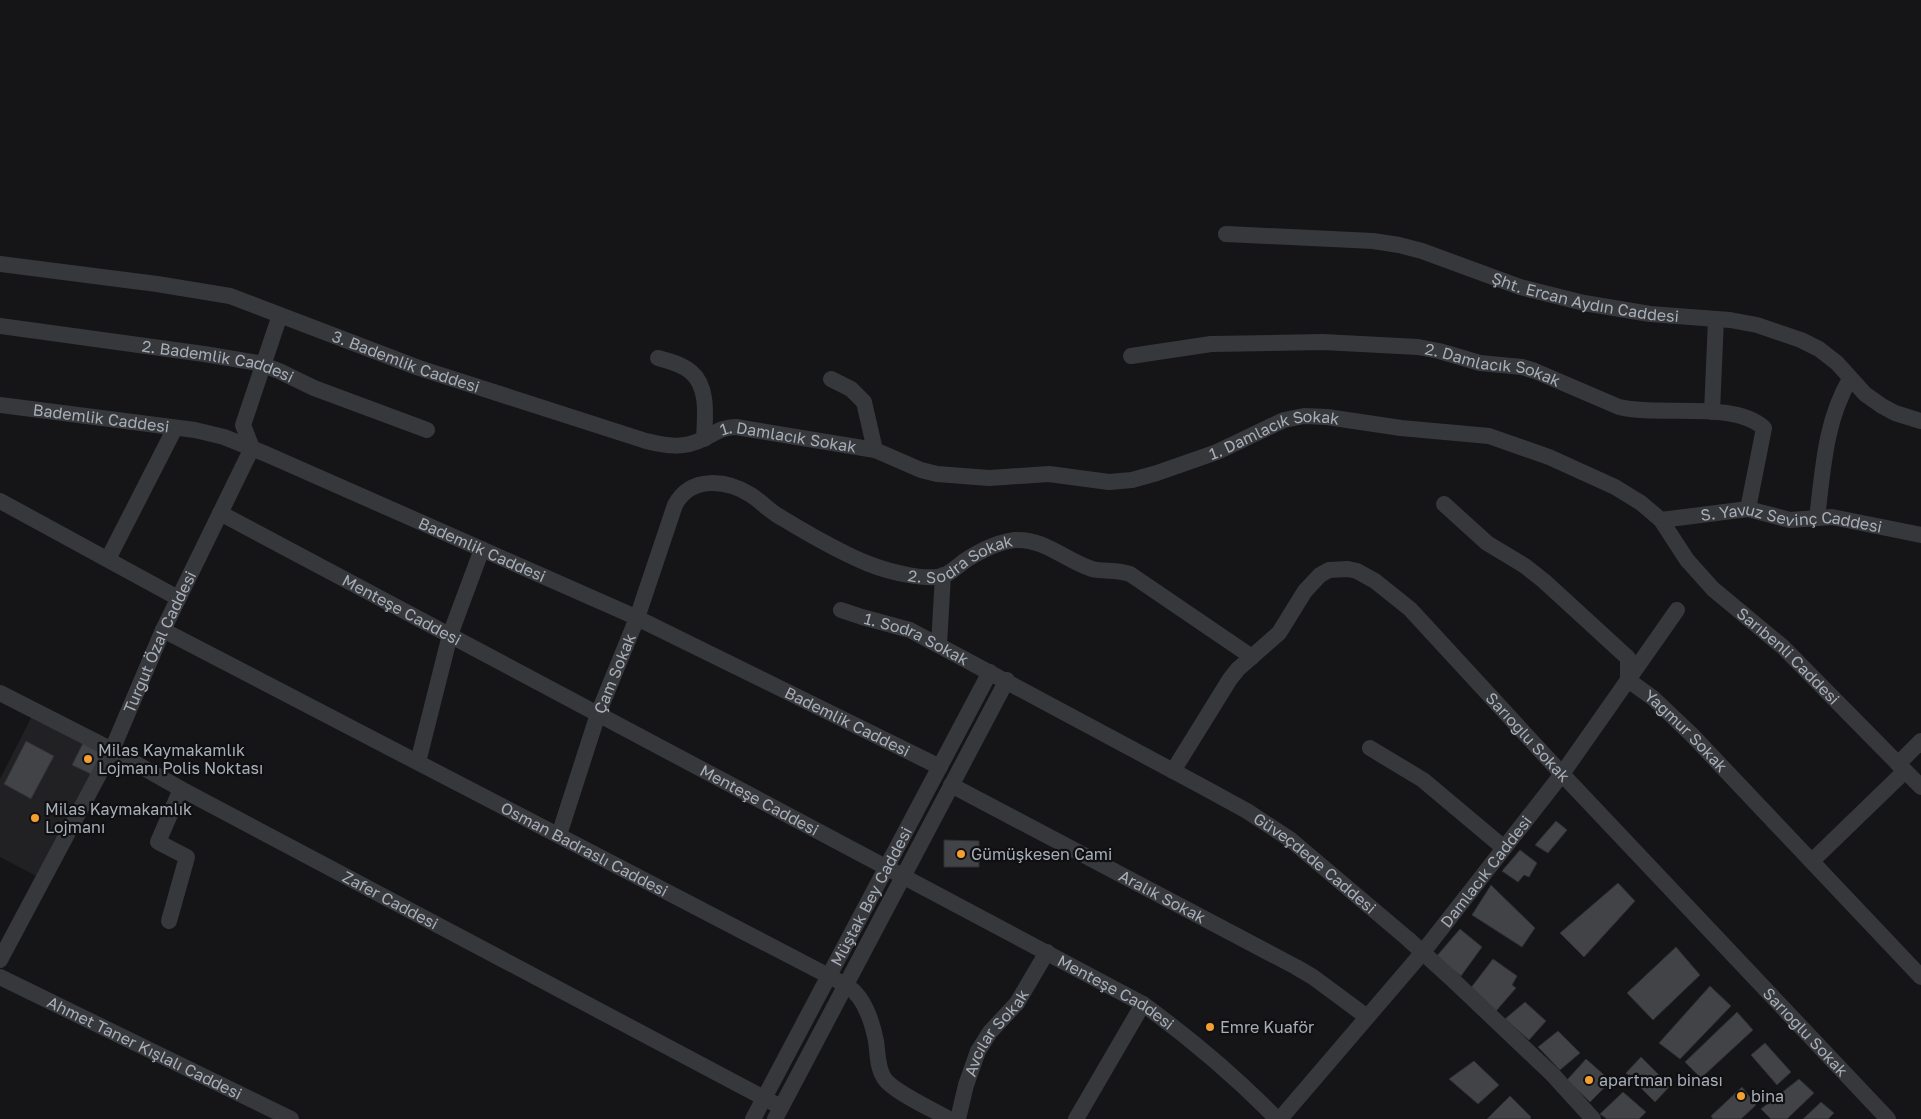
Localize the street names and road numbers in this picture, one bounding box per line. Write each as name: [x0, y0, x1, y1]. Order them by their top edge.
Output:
street label: Şht. Ercan Aydın Caddesi: [1489, 268, 1680, 326]
street label: 3. Bademlik Caddesi: [329, 326, 482, 397]
street label: 2. Bademlik Caddesi: [141, 336, 297, 387]
street label: 2. Damlacık Sokak: [1423, 339, 1564, 391]
street label: Bademlik Caddesi: [32, 399, 171, 437]
street label: 1. Damlacık Sokak: [1206, 406, 1341, 464]
street label: 1. Damlacık Sokak: [717, 417, 858, 457]
street label: S. Yavuz Sevinç Caddesi: [1699, 499, 1884, 537]
street label: Bademlik Caddesi: [415, 513, 549, 586]
street label: 2. Sodra Sokak: [906, 530, 1014, 587]
street label: Turgut Özal Caddesi: [119, 568, 200, 716]
street label: Menteşe Caddesi: [339, 570, 465, 650]
street label: Sarıbenli Caddesi: [1733, 603, 1844, 709]
street label: 1. Sodra Sokak: [862, 608, 972, 670]
street label: Çam Sokak: [589, 630, 640, 716]
street label: Bademlik Caddesi: [782, 682, 914, 761]
street label: Yağmur Sokak: [1641, 685, 1732, 776]
street label: Sarıoğlu Sokak: [1482, 688, 1574, 786]
street label: Menteşe Caddesi: [697, 760, 822, 840]
street label: Osman Badraslı Caddesi: [497, 797, 672, 901]
street label: Güveçdede Caddesi: [1250, 808, 1380, 918]
street label: Damlacık Caddesi: [1436, 812, 1536, 931]
street label: Müştak Bey Caddesi: [826, 823, 916, 969]
street label: Aralık Sokak: [1116, 865, 1209, 928]
street label: Zafer Caddesi: [339, 866, 442, 934]
street label: Menteşe Caddesi: [1054, 950, 1178, 1034]
street label: Sarıoğlu Sokak: [1759, 983, 1852, 1081]
street label: Avcılar Sokak: [960, 986, 1033, 1079]
street label: Ahmet Taner Kışlalı Caddesi: [44, 992, 245, 1104]

